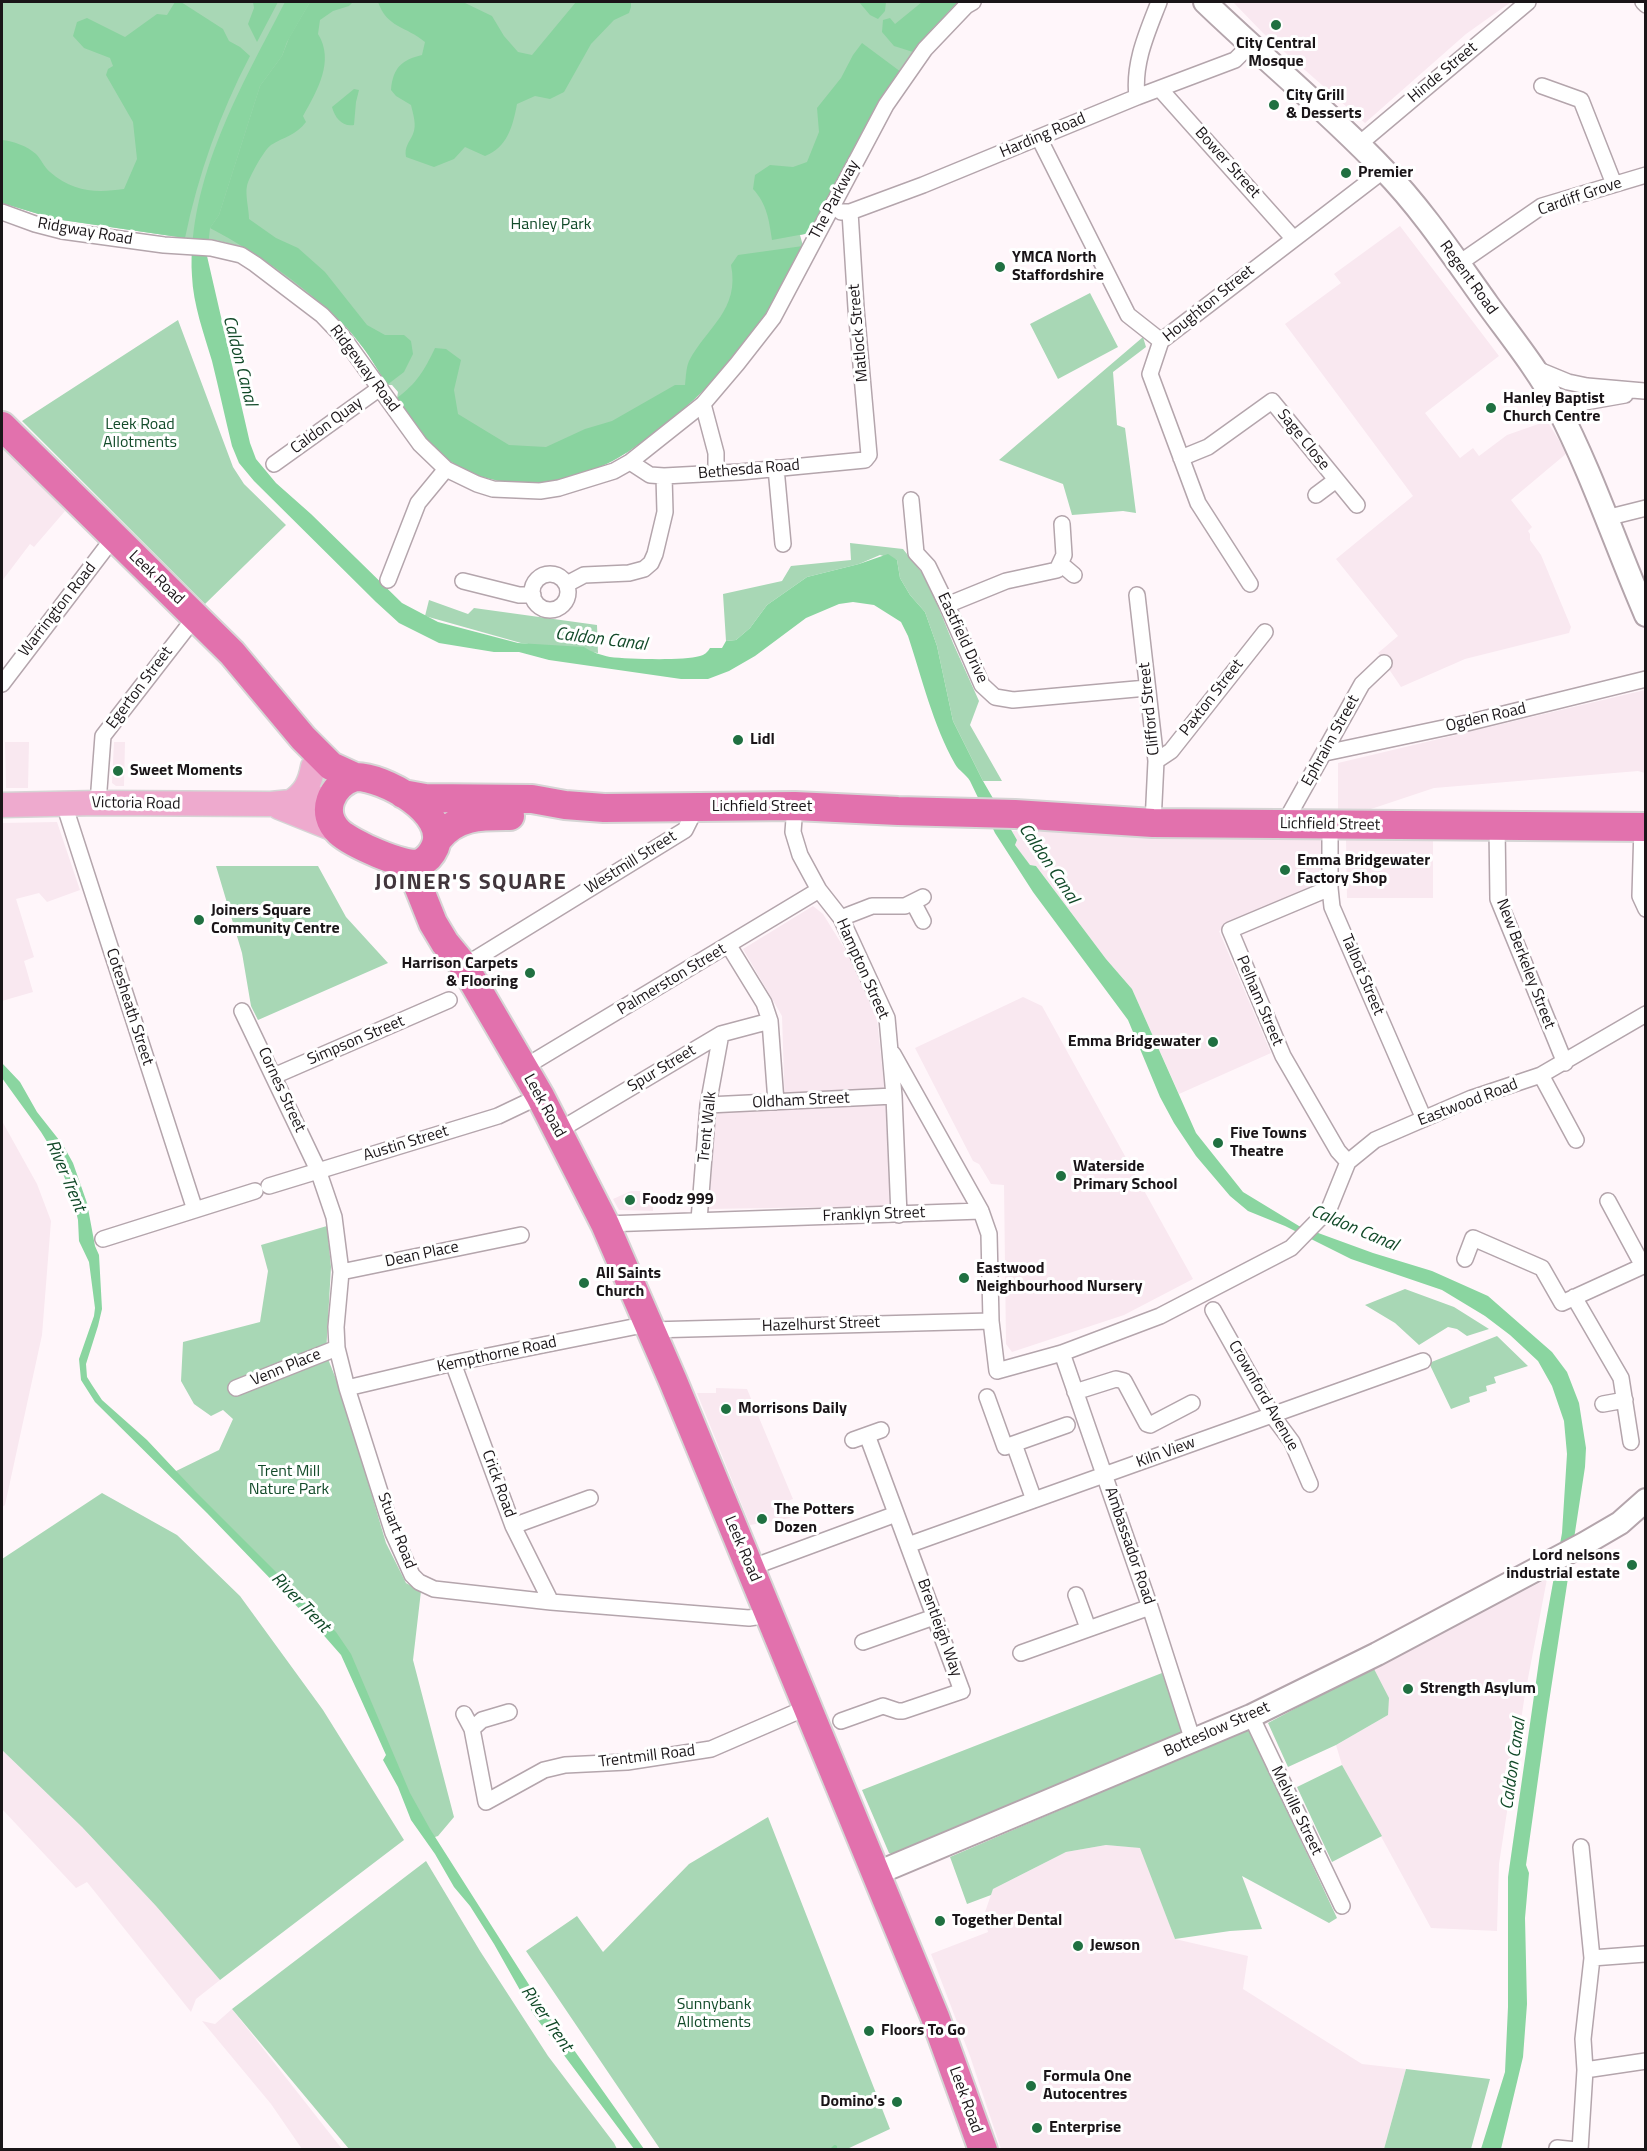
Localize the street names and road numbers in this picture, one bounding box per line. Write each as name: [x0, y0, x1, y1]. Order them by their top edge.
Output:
street label: Hinde Street: [1405, 39, 1481, 107]
street label: Harding Road: [997, 109, 1089, 163]
street label: Bower Street: [1190, 124, 1264, 202]
street label: The Parkway: [806, 157, 864, 243]
street label: Cardiff Grove: [1536, 174, 1624, 220]
street label: Ridgway Road: [36, 214, 134, 250]
street label: Regent Road: [1435, 237, 1501, 319]
street label: Houghton Street: [1159, 261, 1259, 347]
street label: Matlock Street: [845, 283, 873, 383]
street label: Ridgeway Road: [325, 322, 403, 416]
street label: Caldon Quay: [287, 393, 367, 459]
street label: Sage Close: [1273, 406, 1333, 474]
street label: Bethesda Road: [697, 456, 801, 484]
street label: Leek Road: [124, 547, 188, 609]
street label: Warrington Road: [15, 559, 101, 661]
street label: Eastfield Drive: [933, 590, 991, 686]
street label: Egerton Street: [103, 643, 177, 733]
street label: Paxton Street: [1176, 656, 1248, 740]
street label: Clifford Street: [1136, 662, 1164, 756]
street label: Ephraim Street: [1298, 692, 1364, 790]
street label: Ogden Road: [1444, 699, 1528, 737]
street label: Victoria Road: [91, 794, 181, 814]
street label: Lichfield Street: [712, 797, 812, 817]
street label: Lichfield Street: [1280, 815, 1380, 835]
street label: Westmill Street: [582, 827, 680, 899]
street label: New Berkeley Street: [1491, 896, 1559, 1032]
street label: Hampton Street: [831, 916, 893, 1022]
street label: Talbot Street: [1336, 932, 1388, 1018]
street label: Palmerston Street: [614, 940, 730, 1020]
street label: Cotesheath Street: [101, 946, 157, 1068]
street label: Pelham Street: [1231, 953, 1287, 1049]
street label: Simpson Street: [305, 1012, 407, 1070]
street label: Spur Street: [625, 1041, 699, 1097]
street label: Cornes Street: [253, 1045, 309, 1135]
street label: Leek Road: [519, 1071, 569, 1141]
street label: Eastwood Road: [1415, 1075, 1521, 1131]
street label: Oldham Street: [752, 1089, 850, 1113]
street label: Trent Walk: [695, 1090, 721, 1164]
street label: Austin Street: [361, 1122, 451, 1166]
street label: Franklyn Street: [822, 1204, 926, 1226]
street label: Dean Place: [383, 1238, 461, 1272]
street label: Hazelhurst Street: [762, 1313, 880, 1337]
street label: Kempthorne Road: [435, 1333, 559, 1377]
street label: Crownford Avenue: [1224, 1337, 1302, 1455]
street label: Venn Place: [248, 1345, 324, 1391]
street label: Kiln View: [1134, 1433, 1198, 1473]
street label: Crick Road: [477, 1448, 519, 1520]
street label: Ambassador Road: [1100, 1485, 1158, 1607]
street label: Stuart Road: [373, 1490, 419, 1572]
street label: Leek Road: [720, 1513, 764, 1585]
street label: Brentleigh Way: [912, 1576, 966, 1680]
street label: Botteslow Street: [1161, 1698, 1273, 1762]
street label: Trentmill Road: [598, 1742, 696, 1772]
street label: Melville Street: [1266, 1763, 1326, 1859]
street label: Leek Road: [944, 2064, 986, 2136]

